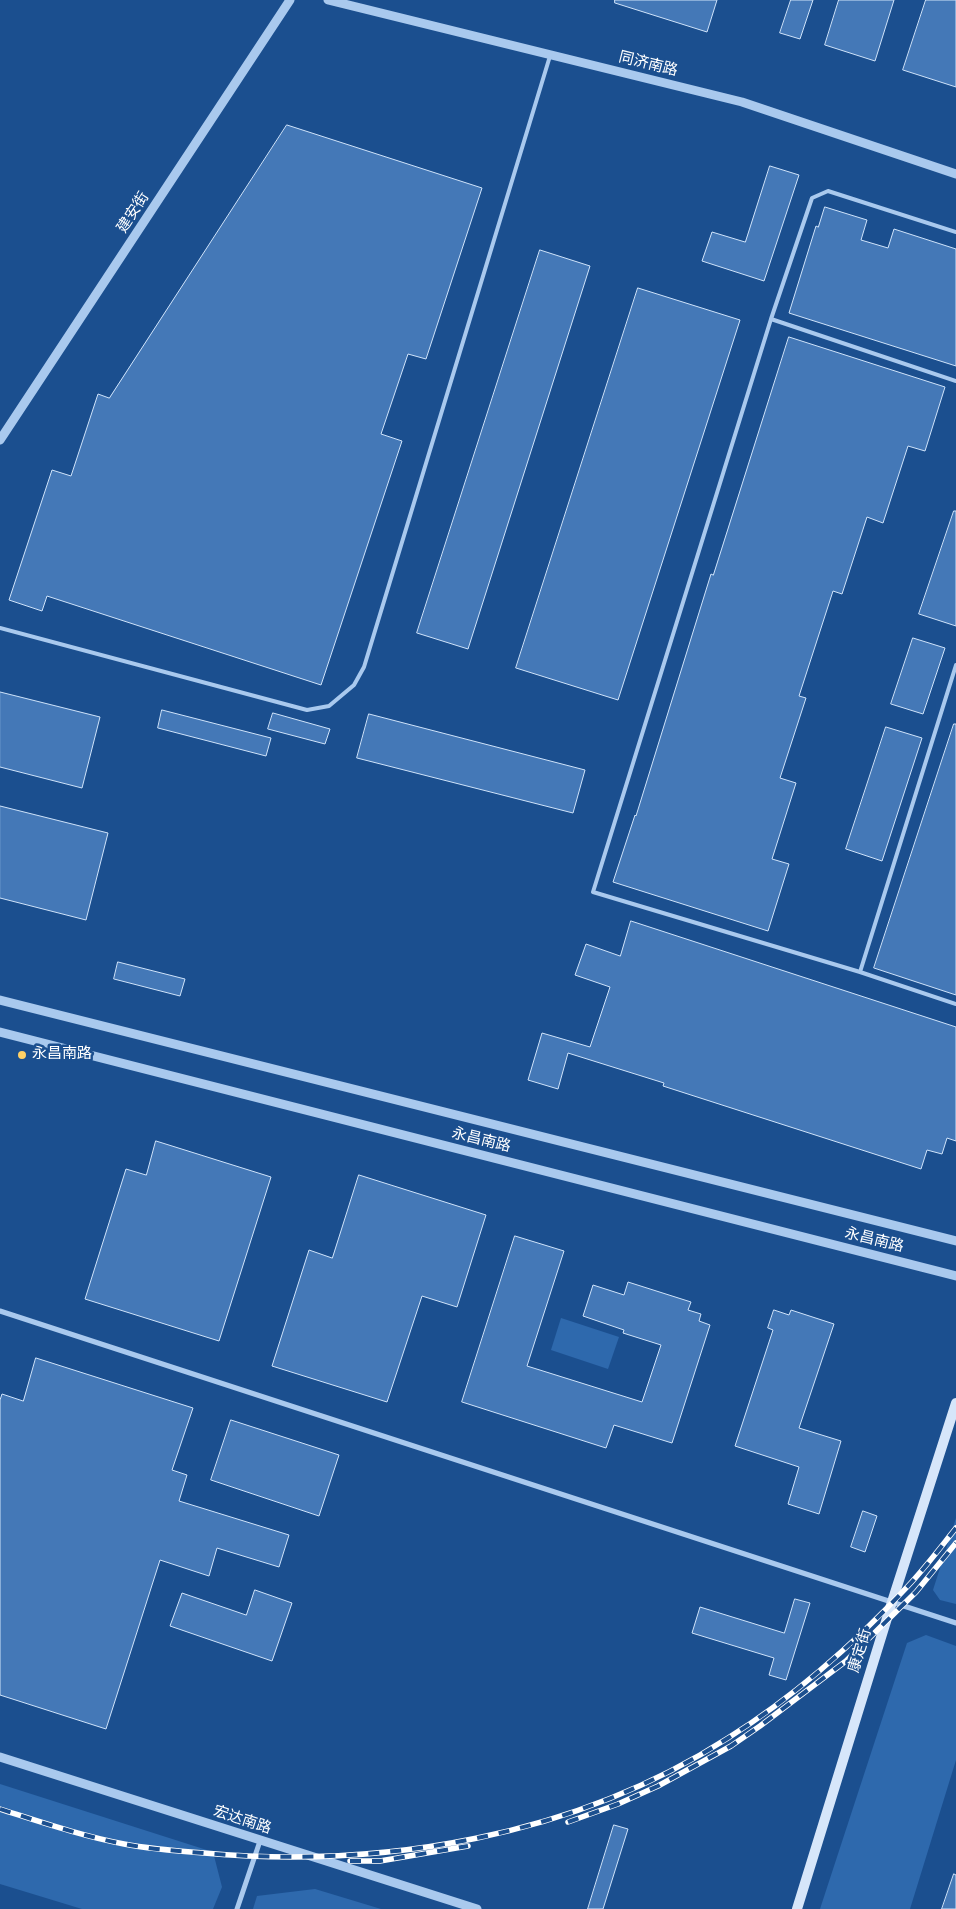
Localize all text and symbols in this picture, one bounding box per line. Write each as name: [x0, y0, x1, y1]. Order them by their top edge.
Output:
street label: 同济南路: [617, 49, 679, 81]
street label: 建安街: [114, 189, 154, 237]
place label: 永昌南路: [32, 1046, 92, 1064]
marker: 永昌南路: [16, 1049, 28, 1061]
street label: 永昌南路: [450, 1125, 512, 1157]
street label: 永昌南路: [843, 1225, 905, 1257]
street label: 康定街: [846, 1627, 876, 1675]
street label: 宏达南路: [211, 1803, 273, 1839]

